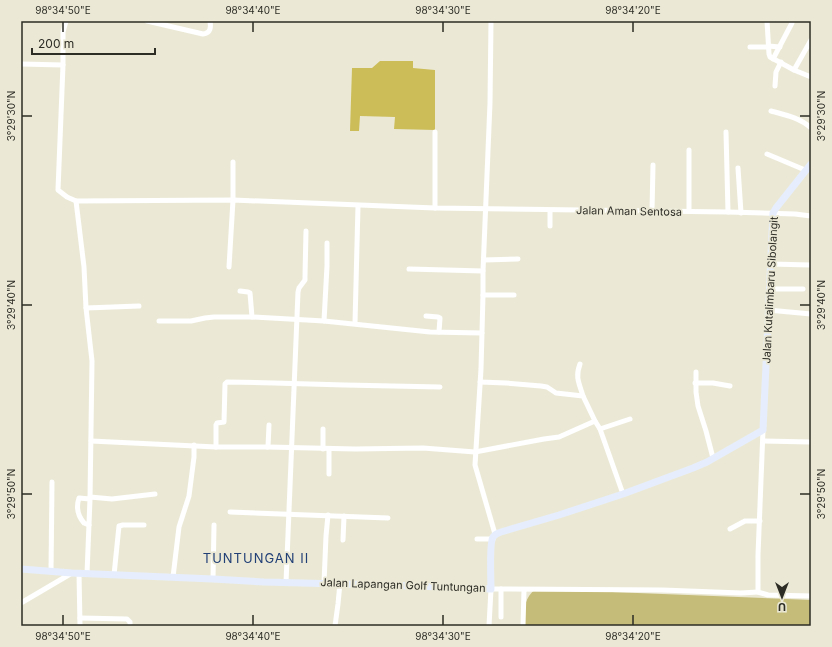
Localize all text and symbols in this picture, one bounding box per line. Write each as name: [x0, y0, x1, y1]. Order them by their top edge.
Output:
text: 98°34'50"E: [35, 4, 91, 16]
text: 98°34'40"E: [225, 4, 281, 16]
text: 98°34'30"E: [415, 4, 471, 16]
text: 98°34'20"E: [605, 4, 661, 16]
scale bar: [32, 30, 155, 56]
text: 200 m: [38, 36, 74, 51]
text: 3°29'30"N: [5, 91, 17, 141]
text: 3°29'30"N: [815, 91, 827, 141]
street label: Jalan Aman Sentosa: [576, 203, 682, 219]
street label: Jalan Kutalimbaru Sibolangit: [759, 216, 781, 364]
text: 3°29'40"N: [5, 280, 17, 330]
text: 3°29'40"N: [815, 280, 827, 330]
text: 3°29'50"N: [5, 469, 17, 519]
text: 3°29'50"N: [815, 469, 827, 519]
district label: TUNTUNGAN II: [203, 550, 309, 566]
street label: Jalan Lapangan Golf Tuntungan: [320, 575, 486, 595]
north arrow: [762, 577, 802, 617]
text: U: [778, 600, 786, 614]
text: 98°34'50"E: [35, 630, 91, 642]
text: 98°34'40"E: [225, 630, 281, 642]
text: 98°34'30"E: [415, 630, 471, 642]
text: 98°34'20"E: [605, 630, 661, 642]

